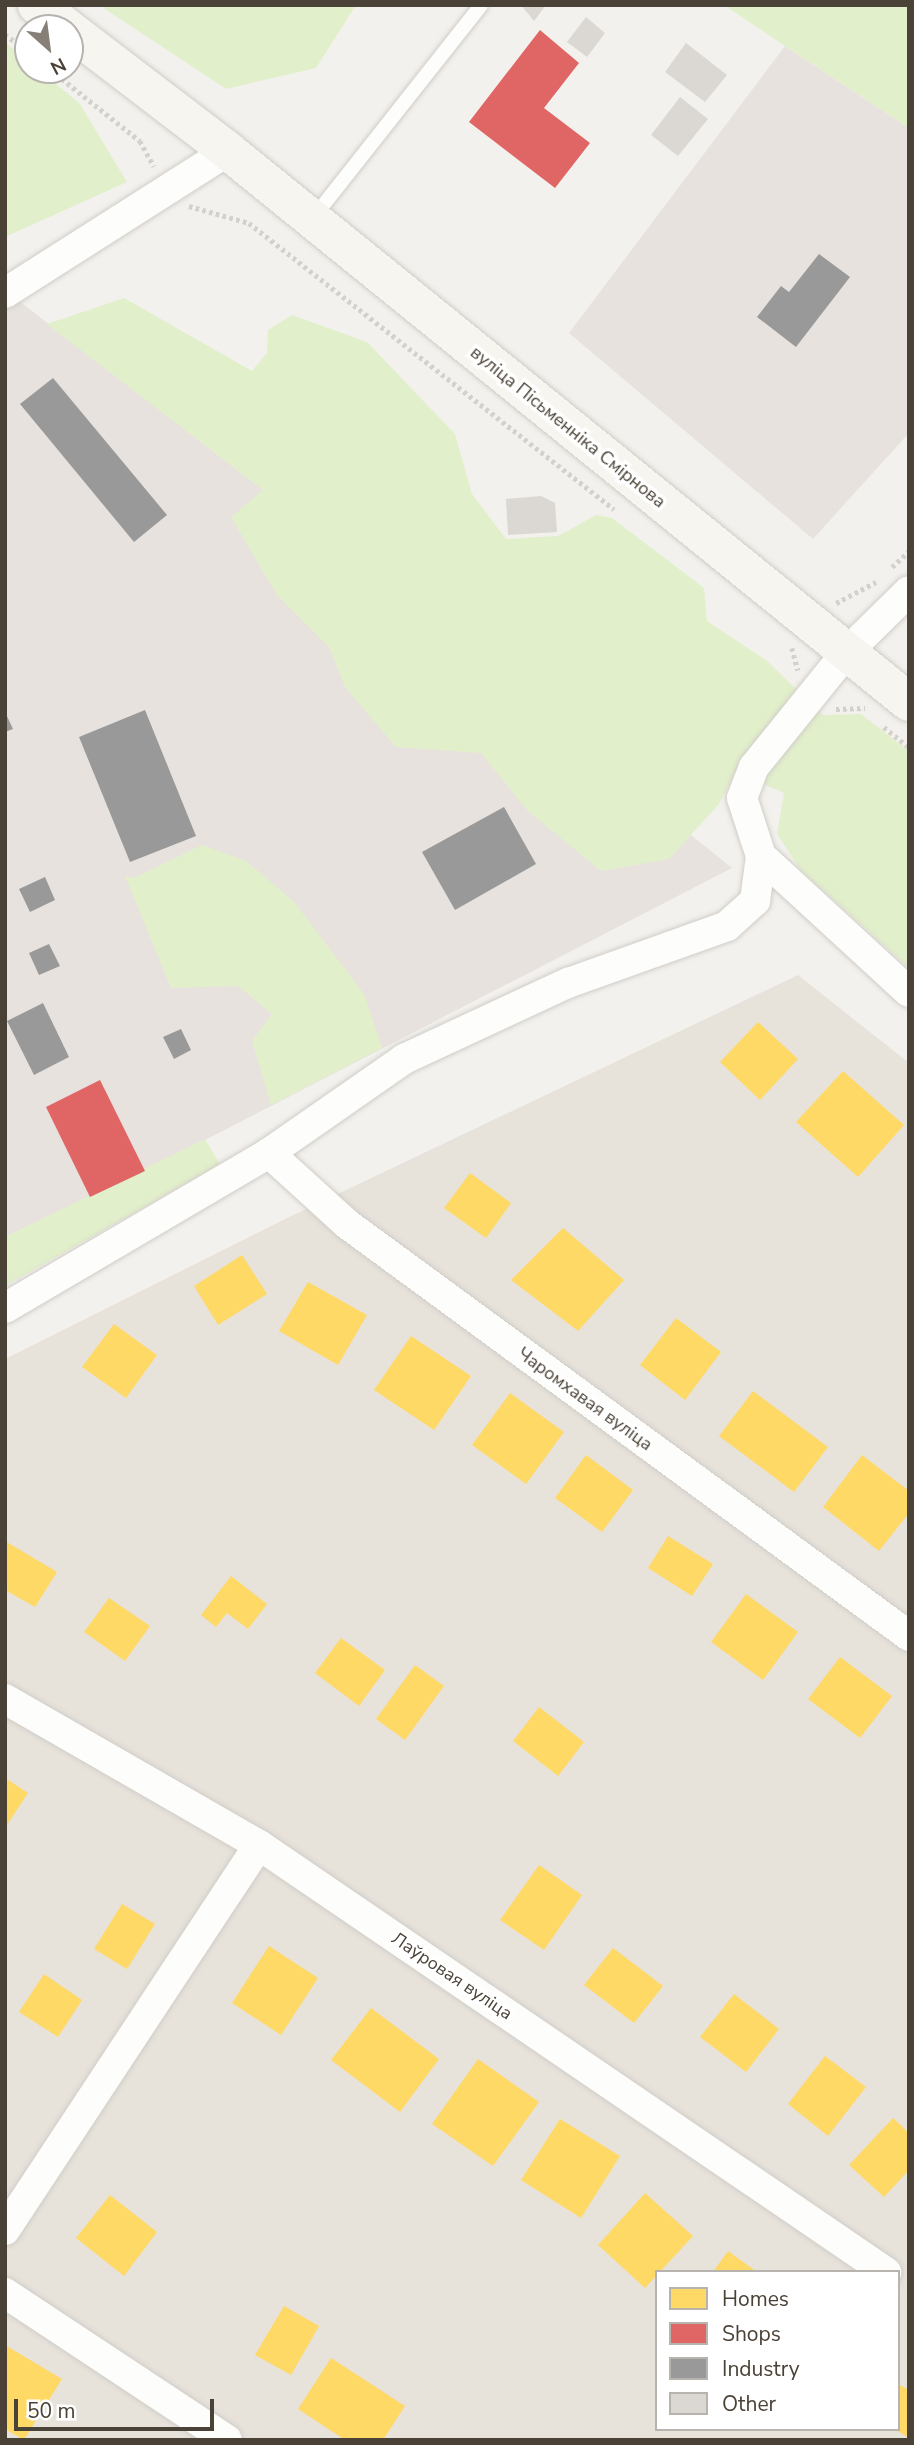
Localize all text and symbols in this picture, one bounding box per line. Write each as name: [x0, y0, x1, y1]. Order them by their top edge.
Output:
north arrow: [14, 14, 84, 84]
text: N: [46, 51, 70, 81]
street label: вуліца Пісьменніка Смірнова: [466, 342, 670, 512]
street label: Чаромхавая вуліца: [513, 1343, 657, 1455]
street label: Лаўровая вуліца: [387, 1928, 517, 2024]
legend: [655, 2270, 900, 2431]
text: Homes: [722, 2285, 789, 2313]
text: Shops: [722, 2320, 781, 2348]
text: Industry: [722, 2355, 800, 2383]
scale bar: [18, 2386, 217, 2430]
text: Other: [722, 2390, 776, 2418]
text: 50 m: [27, 2397, 76, 2425]

